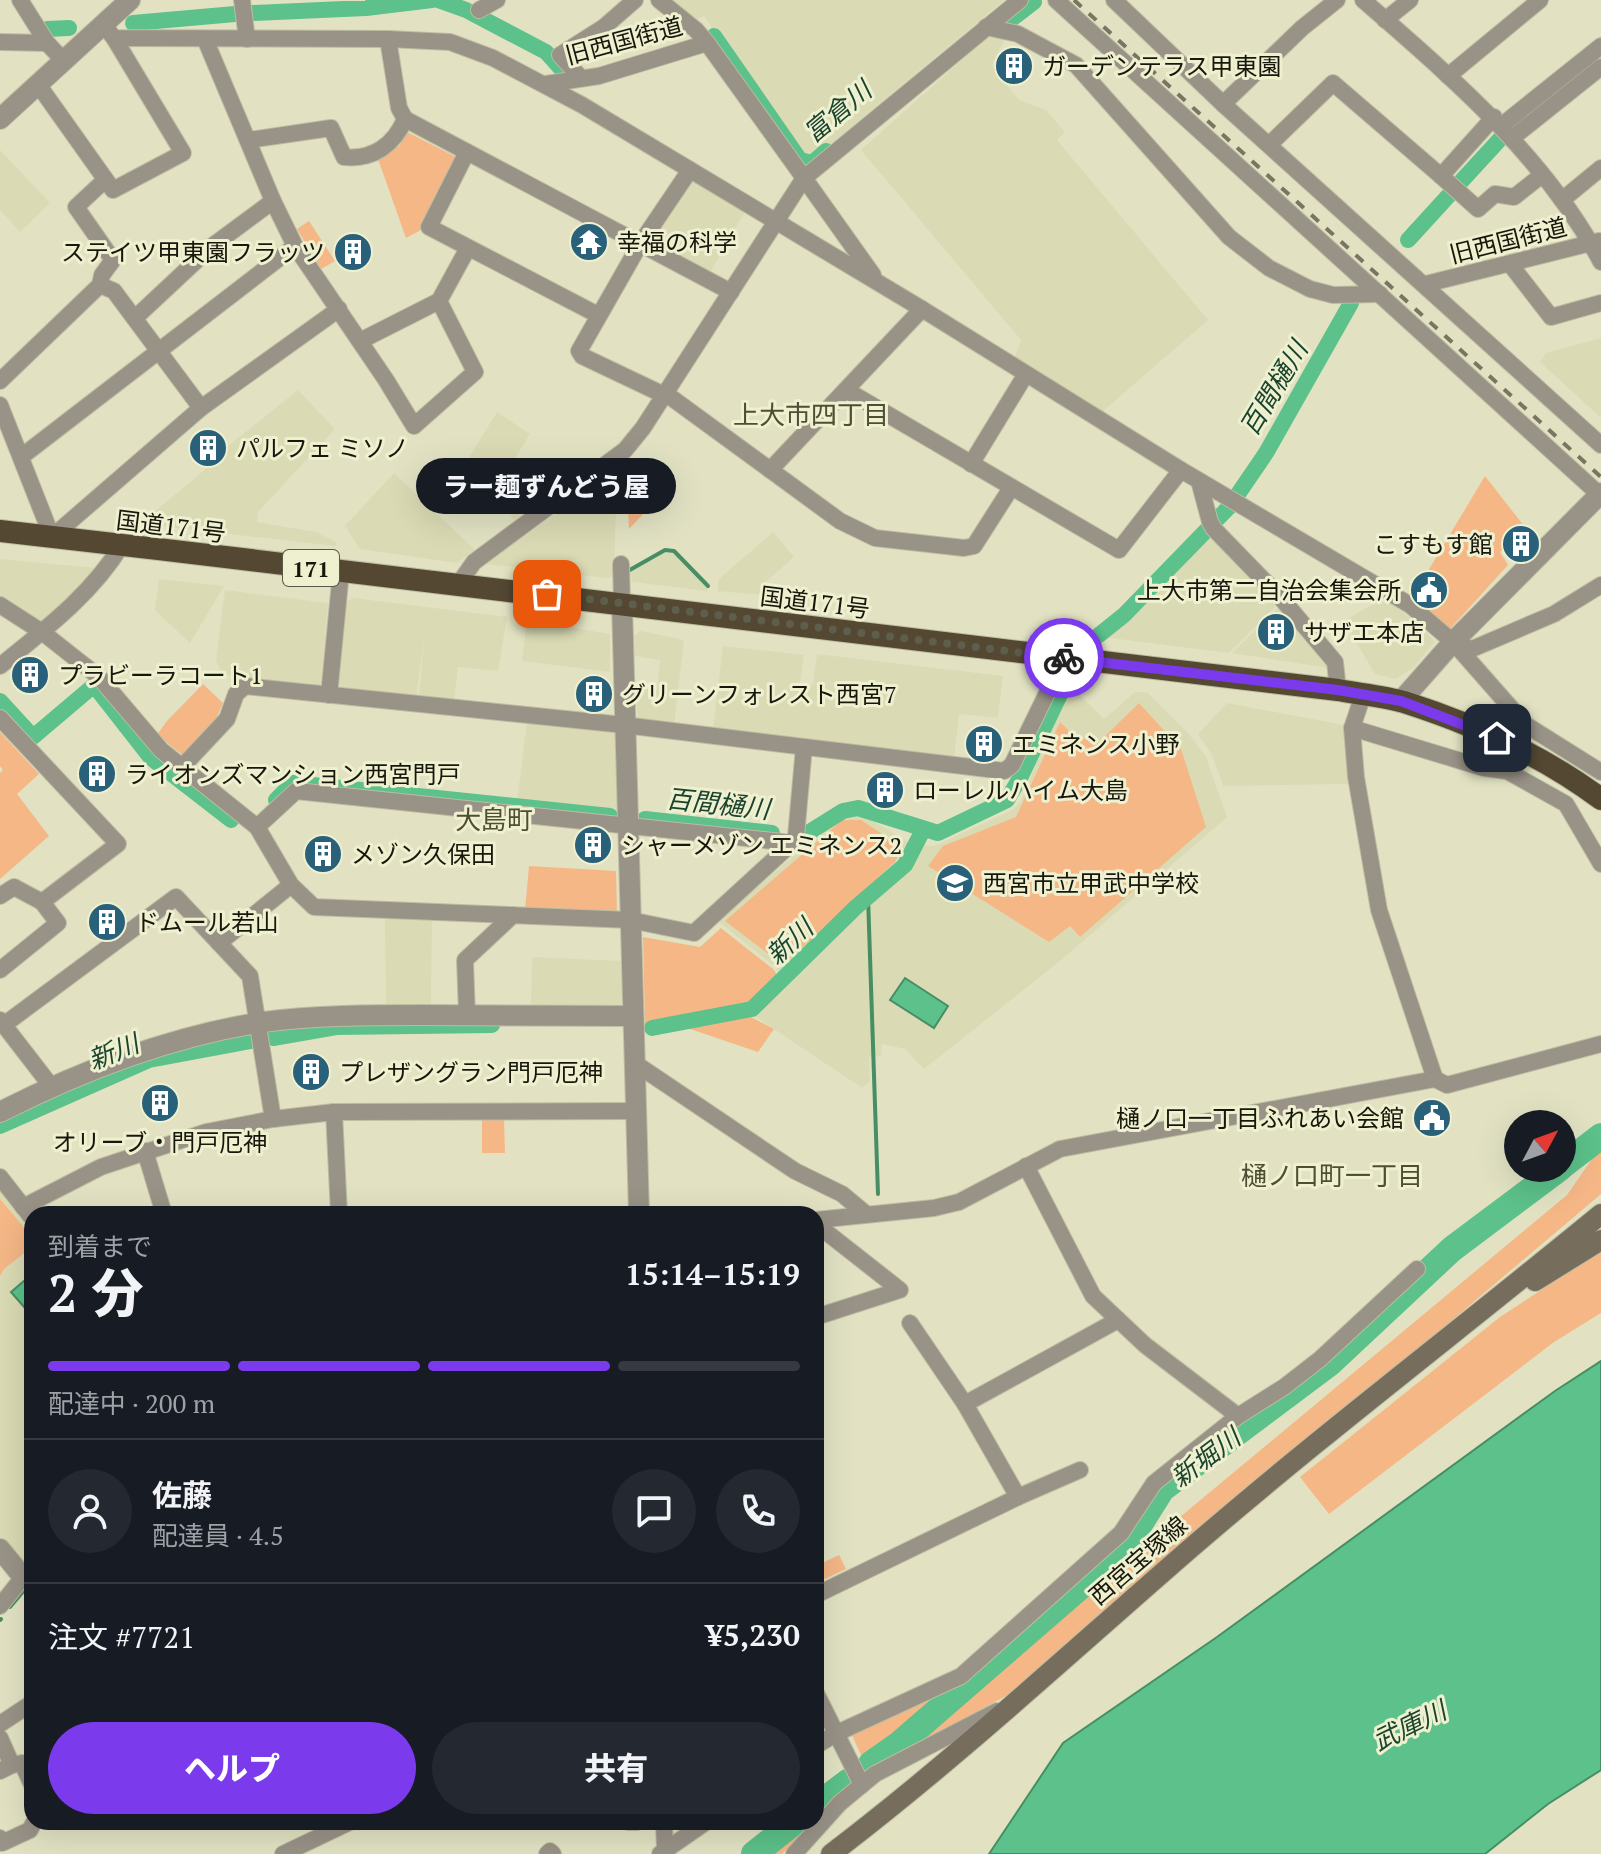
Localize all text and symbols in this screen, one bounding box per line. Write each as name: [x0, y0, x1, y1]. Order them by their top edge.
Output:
street label: 旧西国街道: [562, 9, 686, 71]
building icon: ガーデンテラス甲東園: [993, 45, 1035, 87]
place label: ガーデンテラス甲東園: [1042, 50, 1282, 82]
water label: 富倉川: [796, 71, 880, 149]
street label: 旧西国街道: [1446, 210, 1570, 270]
temple icon: 幸福の科学: [568, 221, 610, 263]
place label: 幸福の科学: [617, 226, 737, 258]
building icon: ステイツ甲東園フラッツ: [332, 231, 374, 273]
place label: ステイツ甲東園フラッツ: [61, 236, 325, 268]
water label: 百間樋川: [1232, 332, 1316, 441]
district label: 上大市四丁目: [733, 397, 889, 431]
building icon: パルフェ ミソノ: [187, 427, 229, 469]
place label: パルフェ ミソノ: [236, 432, 409, 464]
callout: ラー麺ずんどう屋: [417, 458, 677, 514]
text: ラー麺ずんどう屋: [442, 469, 650, 503]
street label: 国道171号: [114, 503, 228, 549]
building icon: こすもす館: [1500, 523, 1542, 565]
place label: こすもす館: [1373, 528, 1493, 560]
road number: 171: [283, 550, 339, 586]
pin: [513, 560, 581, 628]
public building icon: 上大市第二自治会集会所: [1408, 569, 1450, 611]
icon: bag: [525, 572, 569, 616]
place label: 上大市第二自治会集会所: [1137, 574, 1401, 606]
street label: 国道171号: [758, 579, 872, 625]
building icon: サザエ本店: [1255, 611, 1297, 653]
place label: サザエ本店: [1304, 616, 1424, 648]
courier: [1024, 618, 1104, 698]
icon: bike: [1042, 636, 1086, 680]
building icon: プラビーラコート1: [9, 654, 51, 696]
place label: プラビーラコート1: [58, 659, 263, 691]
building icon: グリーンフォレスト西宮7: [573, 673, 615, 715]
place label: グリーンフォレスト西宮7: [622, 678, 897, 710]
pin: [1463, 704, 1531, 772]
icon: home: [1475, 716, 1519, 760]
building icon: エミネンス小野: [963, 723, 1005, 765]
place label: エミネンス小野: [1012, 728, 1180, 760]
building icon: ライオンズマンション西宮門戸: [76, 753, 118, 795]
place label: ライオンズマンション西宮門戸: [125, 758, 461, 790]
building icon: ローレルハイム大島: [864, 769, 906, 811]
place label: ローレルハイム大島: [913, 774, 1128, 806]
water label: 百間樋川: [665, 781, 774, 826]
district label: 大島町: [455, 802, 533, 836]
building icon: シャーメゾン エミネンス2: [572, 824, 614, 866]
place label: シャーメゾン エミネンス2: [621, 829, 902, 861]
building icon: メゾン久保田: [302, 833, 344, 875]
place label: メゾン久保田: [351, 838, 495, 870]
school or university icon: 西宮市立甲武中学校: [934, 862, 976, 904]
place label: 西宮市立甲武中学校: [983, 867, 1199, 899]
building icon: ドムール若山: [86, 901, 128, 943]
place label: ドムール若山: [135, 906, 279, 938]
water label: 新川: [758, 909, 822, 971]
water label: 新川: [83, 1024, 146, 1077]
building icon: プレザングラン門戸厄神: [290, 1051, 332, 1093]
place label: プレザングラン門戸厄神: [339, 1056, 603, 1088]
building icon: オリーブ・門戸厄神: [139, 1082, 181, 1124]
public building icon: 樋ノ口一丁目ふれあい会館: [1411, 1097, 1453, 1139]
place label: 樋ノ口一丁目ふれあい会館: [1116, 1102, 1404, 1134]
north arrow: [1504, 1110, 1576, 1182]
map controls: [1504, 1110, 1576, 1182]
place label: オリーブ・門戸厄神: [53, 1126, 267, 1158]
district label: 樋ノ口町一丁目: [1241, 1158, 1423, 1192]
text: 到着まで: [48, 1229, 152, 1263]
text: 15:14–15:19: [625, 1254, 800, 1294]
text: 2 分: [48, 1258, 143, 1327]
text: 配達中 · 200 m: [48, 1386, 215, 1420]
water label: 新堀川: [1164, 1418, 1249, 1494]
button: person: [48, 1469, 132, 1553]
button: chat: [612, 1469, 696, 1553]
button: phone: [716, 1469, 800, 1553]
text: 佐藤: [152, 1475, 212, 1515]
street label: 西宮宝塚線: [1082, 1509, 1194, 1611]
text: 配達員 · 4.5: [152, 1518, 284, 1552]
text: ¥5,230: [706, 1615, 800, 1655]
text: 注文 #7721: [48, 1617, 195, 1657]
water label: 武庫川: [1366, 1691, 1454, 1757]
button: ヘルプ: [48, 1722, 416, 1814]
button: 共有: [432, 1722, 800, 1814]

